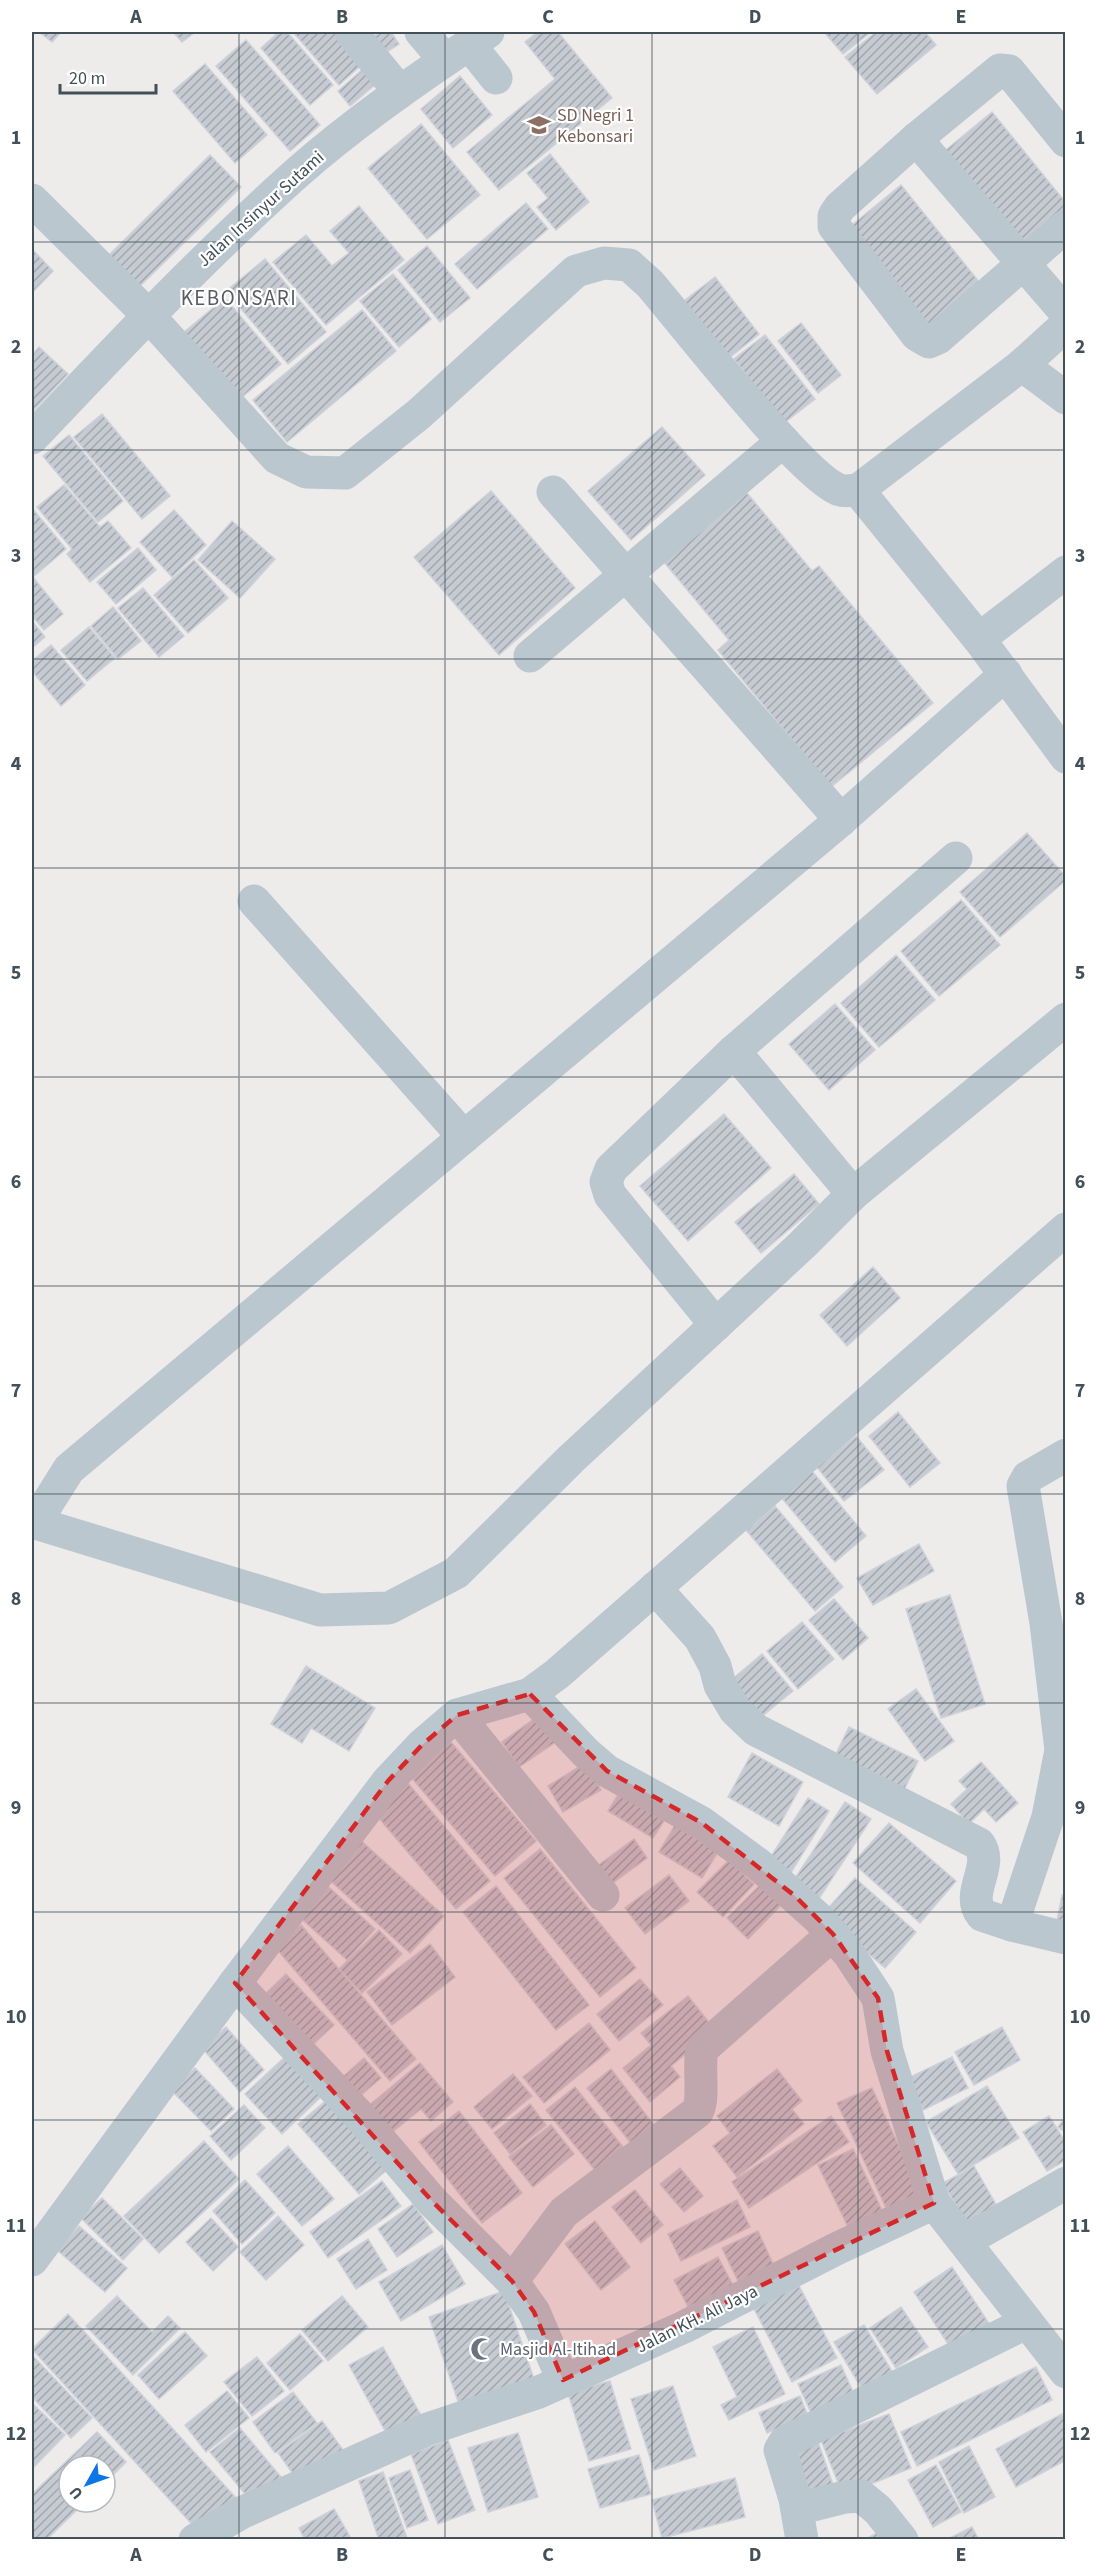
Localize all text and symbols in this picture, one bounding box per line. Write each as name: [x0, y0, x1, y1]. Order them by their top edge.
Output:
text: A: [129, 3, 142, 31]
text: B: [336, 3, 348, 31]
text: C: [542, 3, 554, 31]
text: D: [749, 3, 761, 31]
text: E: [956, 3, 966, 31]
scale bar: [60, 57, 156, 95]
text: 20 m: [69, 66, 105, 91]
place label: SD Negri 1 Kebonsari: [557, 103, 634, 149]
school or university icon: SD Negri 1 Kebonsari: [526, 112, 552, 138]
text: 1: [11, 124, 21, 152]
text: 1: [1075, 124, 1085, 152]
street label: Jalan Insinyur Sutami: [192, 145, 330, 273]
district label: KEBONSARI: [181, 283, 297, 313]
text: 2: [11, 333, 21, 361]
text: 2: [1075, 333, 1085, 361]
text: 3: [11, 542, 21, 570]
text: 3: [1075, 542, 1085, 570]
text: 4: [11, 750, 22, 778]
text: 4: [1075, 750, 1086, 778]
text: 5: [11, 959, 21, 987]
text: 5: [1075, 959, 1085, 987]
text: 6: [11, 1168, 21, 1196]
text: 6: [1075, 1168, 1085, 1196]
text: 7: [11, 1377, 21, 1405]
text: 7: [1075, 1377, 1085, 1405]
text: 8: [11, 1585, 21, 1613]
text: 8: [1075, 1585, 1085, 1613]
text: 9: [11, 1794, 21, 1822]
text: 9: [1075, 1794, 1085, 1822]
text: 10: [5, 2003, 27, 2031]
text: 10: [1069, 2003, 1091, 2031]
text: 11: [5, 2212, 27, 2240]
text: 11: [1069, 2212, 1091, 2240]
street label: Jalan KH. Ali Jaya: [632, 2279, 762, 2359]
mosque icon: Masjid Al-Itihad: [469, 2336, 495, 2362]
place label: Masjid Al-Itihad: [500, 2337, 616, 2362]
text: 12: [5, 2420, 27, 2448]
text: 12: [1069, 2420, 1091, 2448]
north arrow: [57, 2454, 117, 2514]
text: U: [64, 2482, 88, 2504]
text: A: [129, 2541, 142, 2569]
text: B: [336, 2541, 348, 2569]
text: C: [542, 2541, 554, 2569]
text: D: [749, 2541, 761, 2569]
text: E: [956, 2541, 966, 2569]

